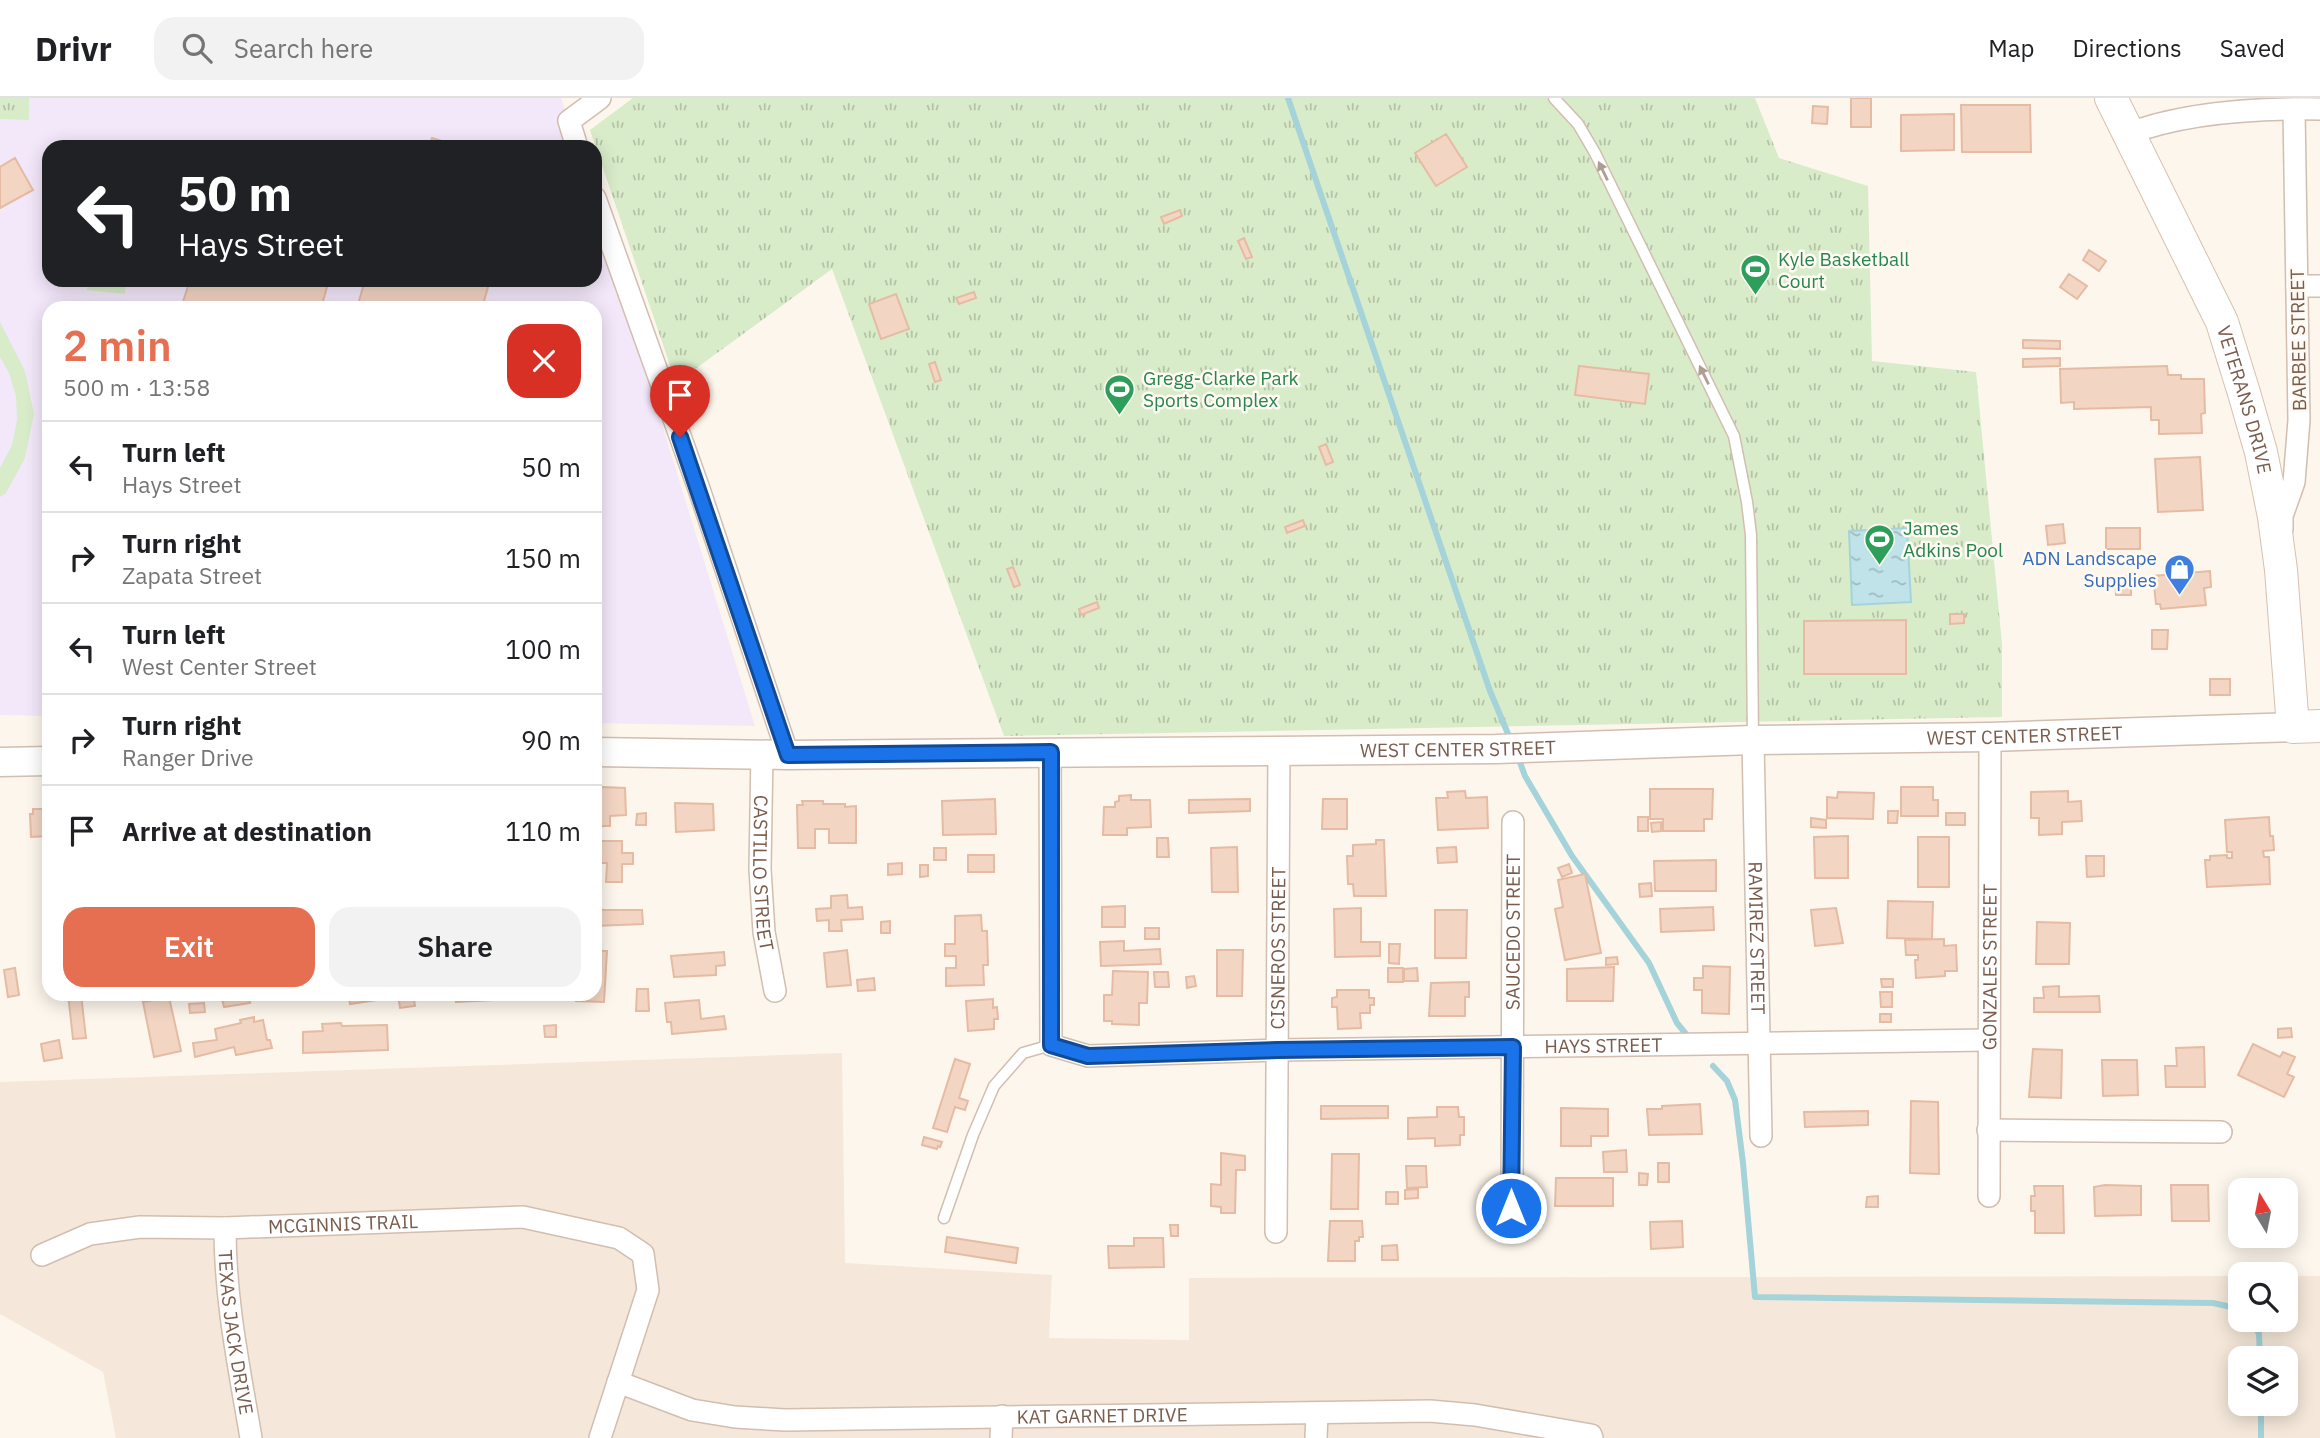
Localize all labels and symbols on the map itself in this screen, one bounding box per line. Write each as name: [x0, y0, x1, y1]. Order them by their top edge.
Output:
one-way arrow: [1598, 160, 1610, 180]
place label: Kyle Basketball Court: [1778, 247, 1909, 293]
sports icon: Kyle Basketball Court: [1738, 253, 1772, 297]
street label: BARBEE STREET: [2285, 268, 2311, 411]
street label: VETERANS DRIVE: [2212, 323, 2277, 476]
pin: [650, 365, 710, 437]
one-way arrow: [1698, 365, 1709, 385]
place label: Gregg-Clarke Park Sports Complex: [1143, 366, 1299, 412]
sports icon: Gregg-Clarke Park Sports Complex: [1103, 372, 1137, 416]
place label: James Adkins Pool: [1903, 516, 2003, 562]
sports icon: James Adkins Pool: [1863, 522, 1897, 566]
place label: ADN Landscape Supplies: [2022, 546, 2157, 592]
shop icon: ADN Landscape Supplies: [2163, 552, 2197, 596]
street label: WEST CENTER STREET: [1927, 721, 2123, 750]
street label: WEST CENTER STREET: [1360, 735, 1556, 762]
street label: CASTILLO STREET: [748, 795, 779, 953]
street label: SAUCEDO STREET: [1501, 854, 1525, 1010]
street label: RAMIREZ STREET: [1743, 861, 1771, 1015]
street label: CISNEROS STREET: [1265, 866, 1290, 1029]
street label: GONZALES STREET: [1977, 884, 2002, 1050]
street label: HAYS STREET: [1544, 1033, 1662, 1058]
position arrow: [1474, 1171, 1548, 1245]
north arrow: [2228, 1178, 2298, 1248]
street label: MCGINNIS TRAIL: [268, 1209, 419, 1238]
street label: TEXAS JACK DRIVE: [213, 1249, 259, 1417]
street label: KAT GARNET DRIVE: [1017, 1402, 1188, 1429]

